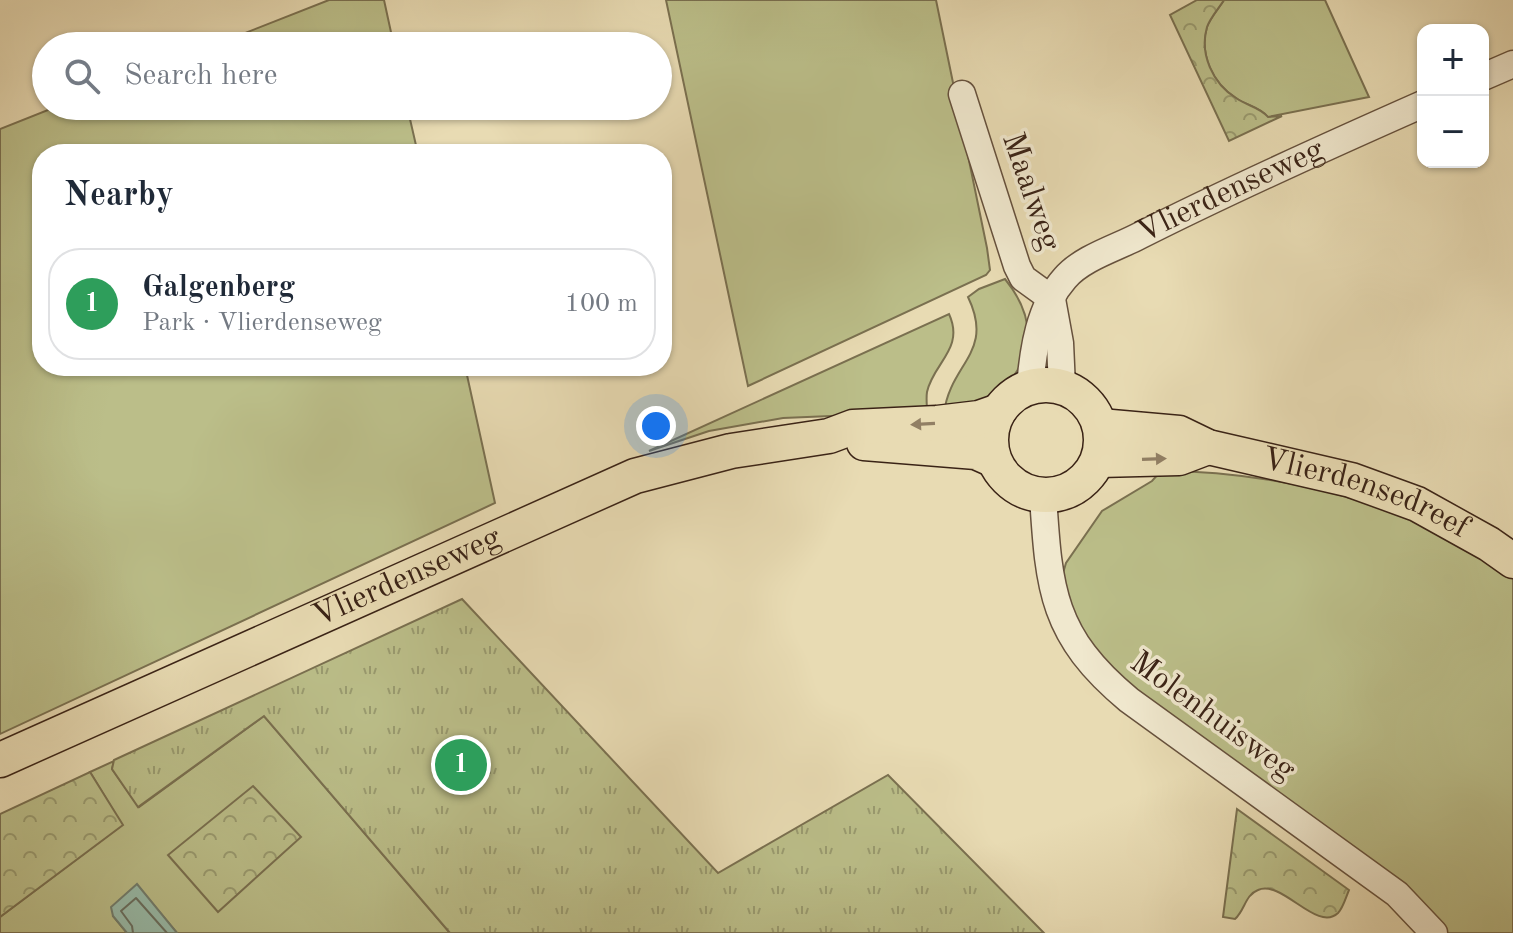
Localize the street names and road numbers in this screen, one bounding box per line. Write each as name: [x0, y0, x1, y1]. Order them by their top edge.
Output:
street label: Maalweg: [995, 129, 1065, 255]
street label: Vlierdenseweg: [1132, 134, 1329, 250]
street label: Vlierdensedreef: [1259, 444, 1475, 546]
street label: Vlierdenseweg: [308, 522, 506, 634]
street label: Molenhuisweg: [1123, 647, 1301, 787]

